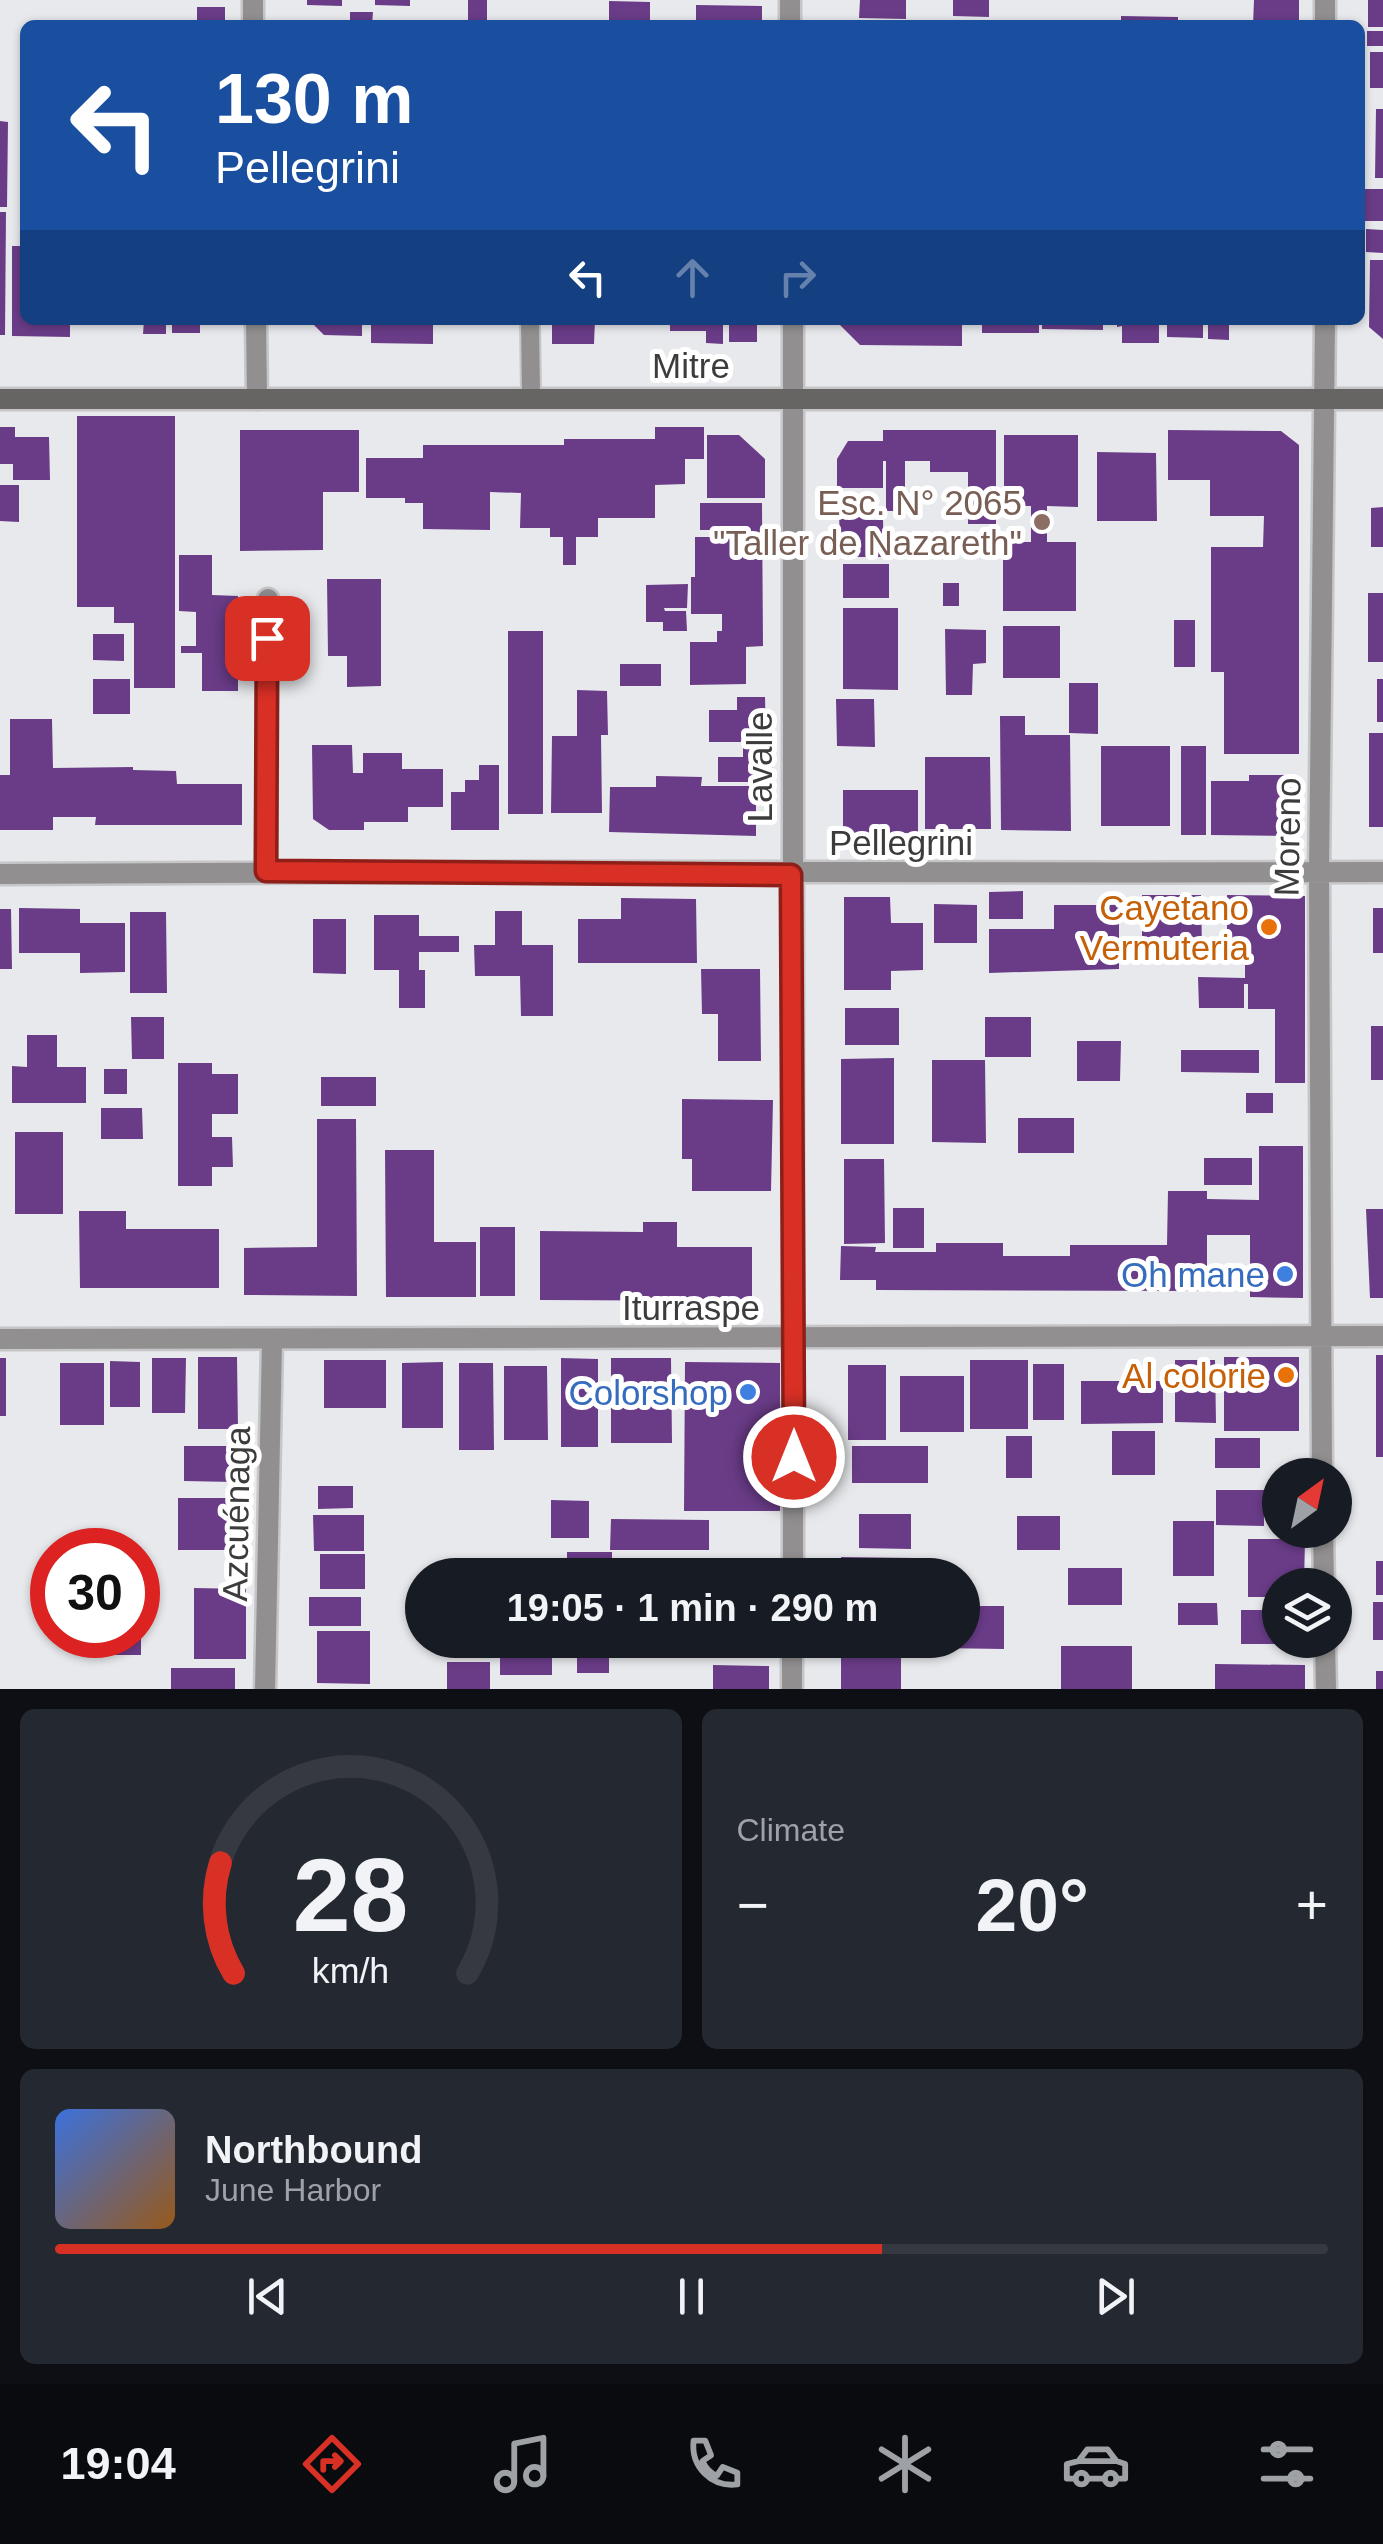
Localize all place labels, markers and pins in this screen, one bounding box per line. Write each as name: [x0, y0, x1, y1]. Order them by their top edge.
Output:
place label: Esc. N° 2065 "Taller de Nazareth": [713, 483, 1022, 562]
marker: Esc. N° 2065 "Taller de Nazareth": [1031, 511, 1053, 533]
pin: [225, 596, 310, 681]
place label: Cayetano Vermuteria: [1080, 888, 1250, 967]
marker: Cayetano Vermuteria: [1258, 916, 1280, 938]
place label: Oh mane: [1121, 1255, 1265, 1294]
marker: Oh mane: [1274, 1263, 1296, 1285]
place label: Al colorie: [1122, 1356, 1266, 1395]
marker: Al colorie: [1275, 1364, 1297, 1386]
place label: Colorshop: [568, 1373, 728, 1412]
marker: Colorshop: [737, 1381, 759, 1403]

